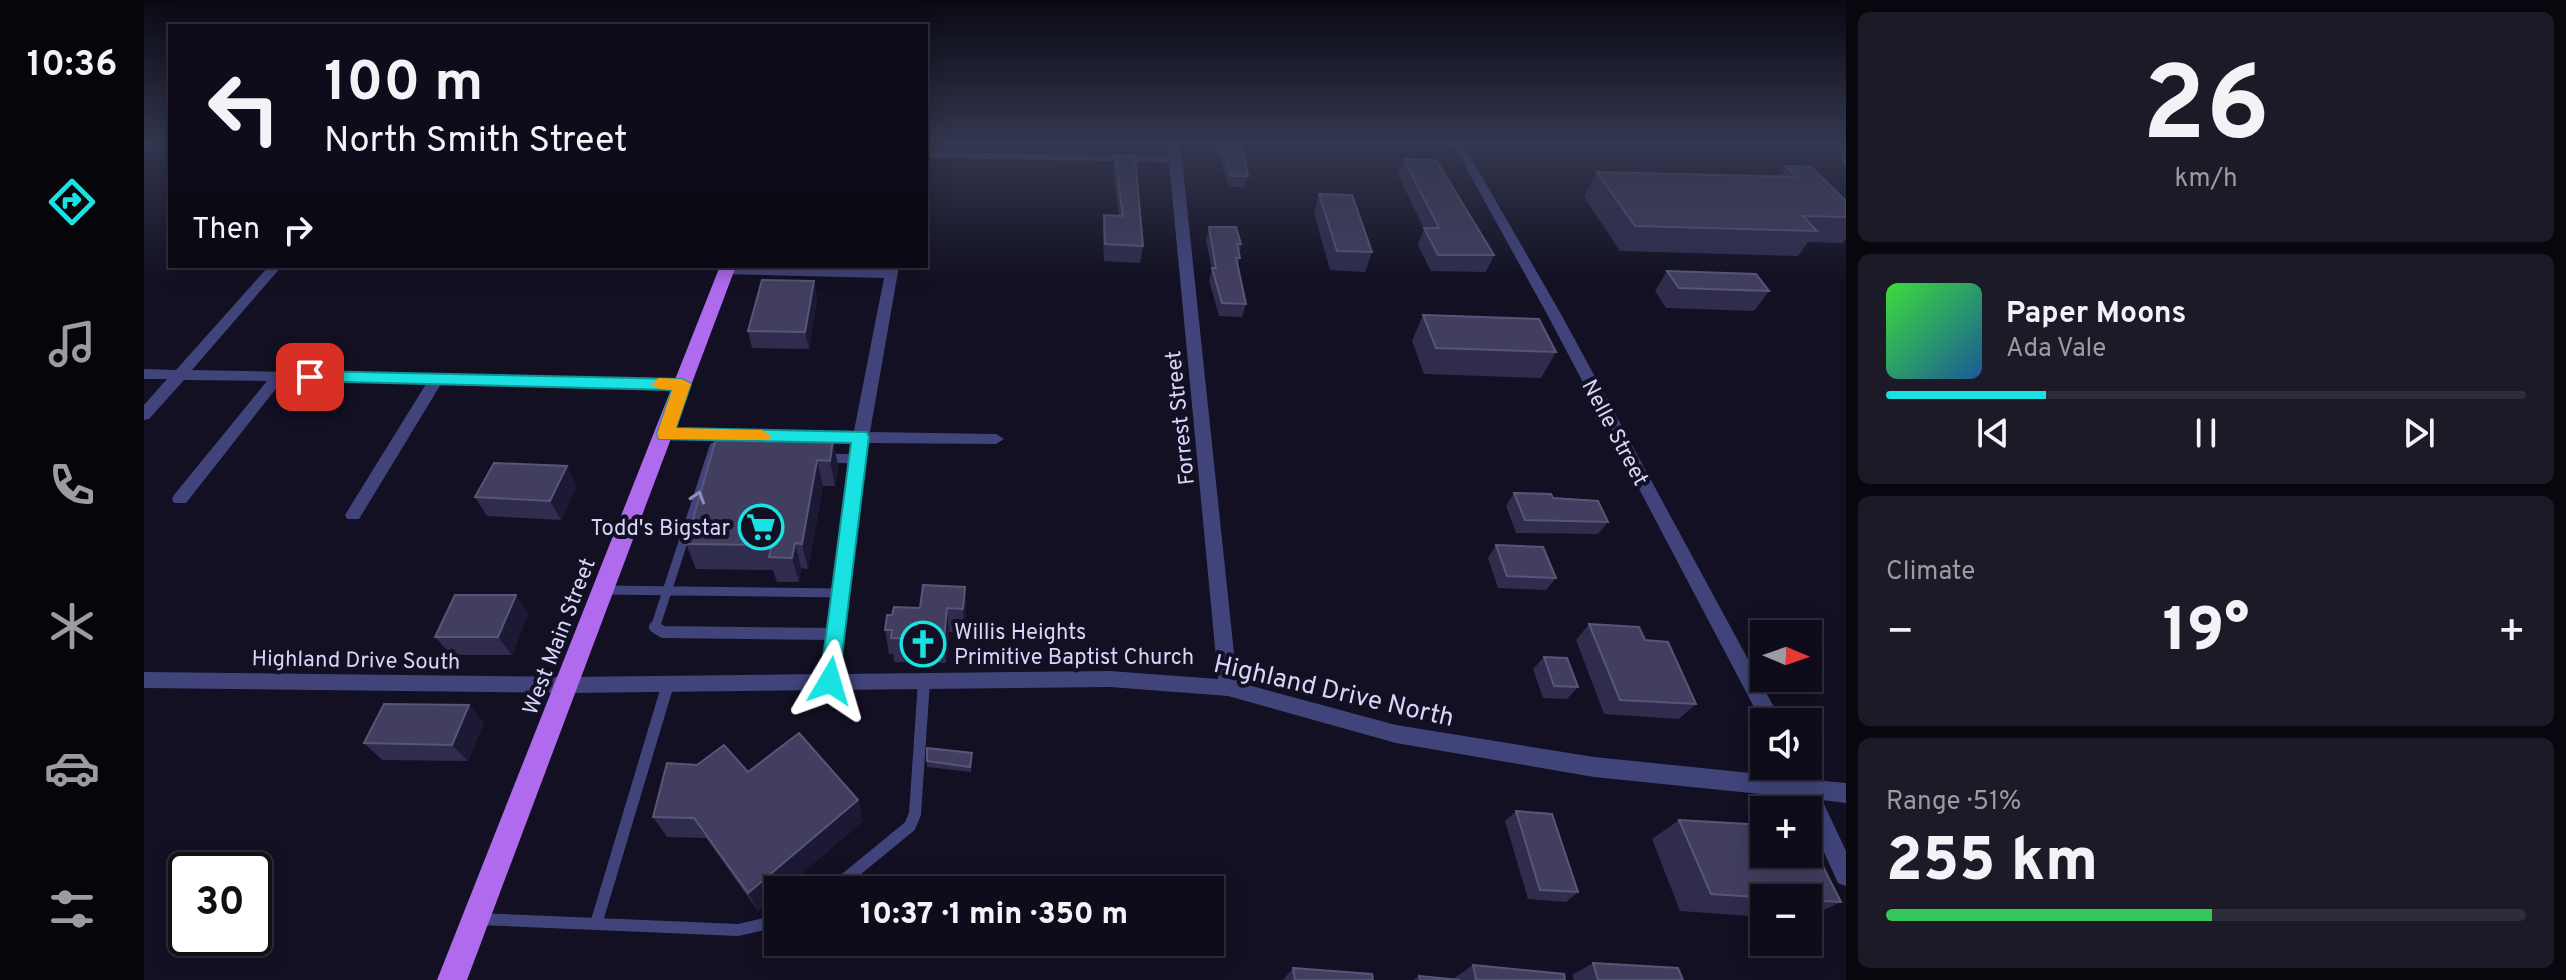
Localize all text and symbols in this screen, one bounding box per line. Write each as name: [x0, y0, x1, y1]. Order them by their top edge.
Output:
text: 10:36: [27, 43, 117, 89]
text: 26: [2142, 45, 2270, 177]
text: 100 m: [324, 50, 483, 120]
icon: left: [192, 56, 296, 160]
text: North Smith Street: [324, 119, 628, 165]
text: km/h: [2174, 163, 2238, 196]
icon: directions: [44, 174, 100, 230]
icon: right: [276, 208, 320, 252]
text: Then: [192, 212, 260, 249]
text: Paper Moons: [2006, 296, 2186, 333]
icon: music: [44, 316, 100, 372]
text: Ada Vale: [2006, 333, 2106, 366]
pin: [276, 343, 344, 411]
street label: Forrest Street: [1161, 349, 1202, 486]
icon: arrive: [288, 355, 332, 399]
street label: Nelle Street: [1575, 375, 1653, 491]
icon: previous: [1971, 411, 2015, 455]
icon: pause: [2184, 411, 2228, 455]
icon: next: [2397, 411, 2441, 455]
icon: phone: [44, 457, 100, 513]
one-way arrow: [688, 491, 704, 505]
supermarket icon: Todd's Bigstar: [737, 503, 785, 551]
place label: Todd's Bigstar: [591, 516, 730, 543]
street label: West Main Street: [518, 555, 603, 719]
text: Climate: [1886, 556, 1975, 589]
text: 19°: [2163, 596, 2249, 672]
icon: climate: [44, 598, 100, 654]
text: −: [1886, 606, 1914, 662]
text: +: [2498, 606, 2526, 662]
church icon: Willis Heights Primitive Baptist Church: [899, 620, 947, 668]
place label: Willis Heights Primitive Baptist Church: [954, 620, 1194, 672]
north arrow: [1750, 620, 1822, 692]
map controls: [1750, 620, 1822, 956]
position arrow: [788, 639, 872, 723]
street label: Highland Drive South: [251, 646, 460, 677]
street label: Highland Drive North: [1210, 649, 1457, 736]
button: sound: [1750, 708, 1822, 780]
icon: car: [44, 740, 100, 796]
text: Range · 51%: [1886, 786, 2021, 819]
button: +: [1750, 796, 1822, 868]
text: 255 km: [1886, 826, 2098, 902]
speed limit sign: 30: [168, 852, 272, 956]
icon: filters: [44, 881, 100, 937]
button: −: [1750, 884, 1822, 956]
text: 10:37 · 1 min · 350 m: [860, 897, 1128, 934]

